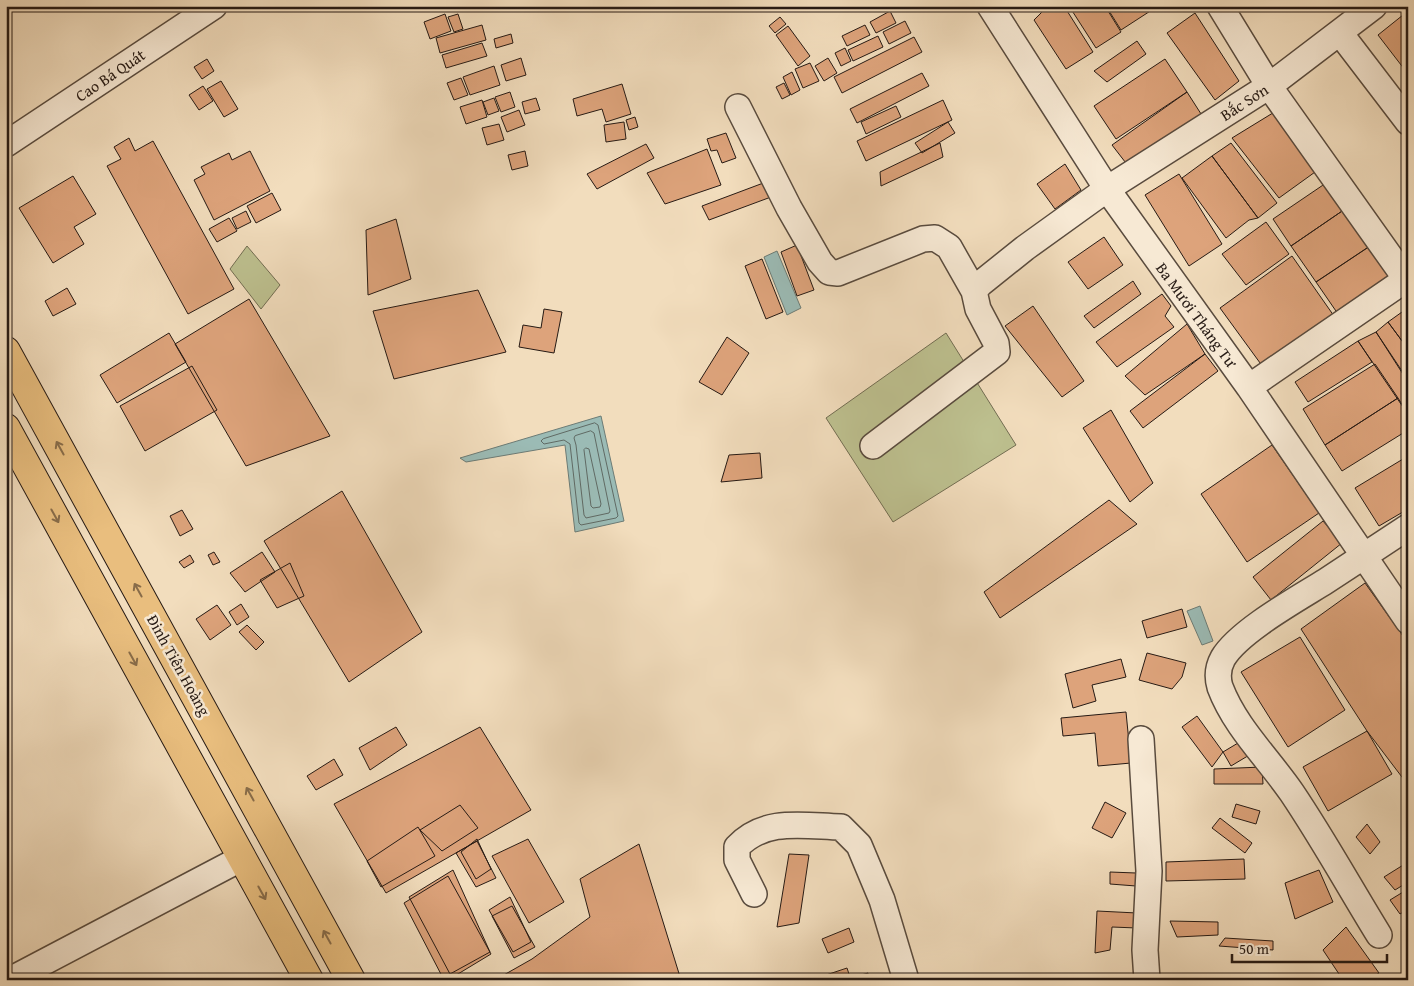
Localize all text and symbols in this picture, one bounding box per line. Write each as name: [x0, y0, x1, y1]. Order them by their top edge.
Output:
street label: Cao Bá Quát: [70, 43, 150, 107]
street label: Bắc Sơn: [1215, 78, 1273, 126]
street label: Ba Mươi Tháng Tư: [1150, 257, 1244, 373]
one-way arrow: [55, 440, 65, 455]
one-way arrow: [50, 509, 60, 524]
one-way arrow: [133, 583, 143, 598]
street label: Đinh Tiên Hoàng: [141, 610, 217, 720]
one-way arrow: [129, 651, 138, 666]
one-way arrow: [244, 788, 254, 802]
one-way arrow: [257, 886, 267, 901]
one-way arrow: [322, 930, 332, 945]
scale bar: [1232, 931, 1386, 963]
text: 50 m: [1239, 938, 1270, 959]

